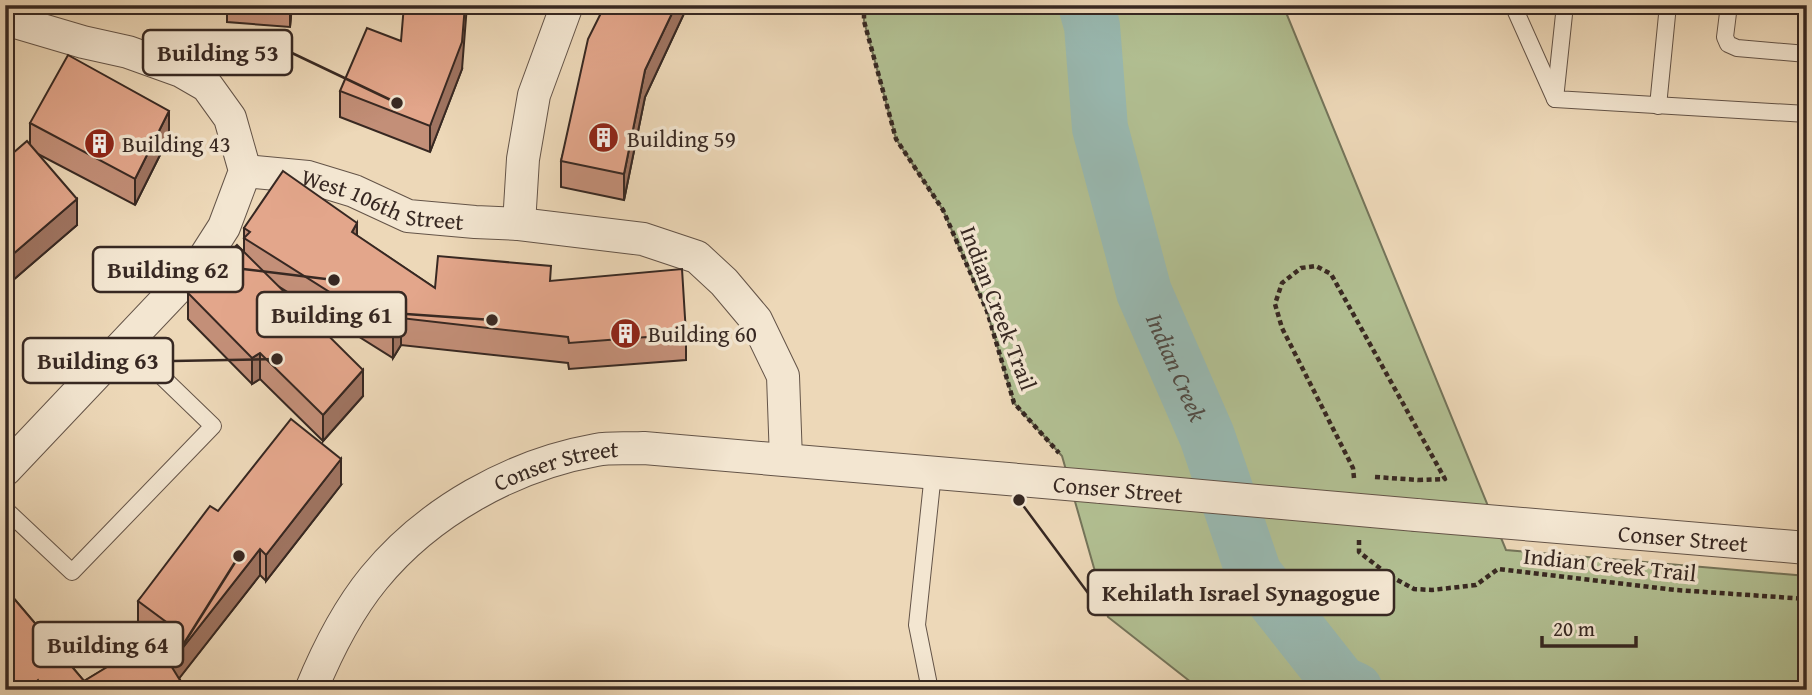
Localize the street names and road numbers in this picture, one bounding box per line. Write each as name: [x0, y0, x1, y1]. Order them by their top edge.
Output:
street label: West 106th Street: [297, 159, 465, 237]
street label: Indian Creek Trail: [953, 221, 1045, 395]
street label: Conser Street: [487, 432, 619, 499]
street label: Conser Street: [1052, 467, 1184, 511]
street label: Conser Street: [1617, 516, 1749, 559]
street label: Indian Creek Trail: [1522, 539, 1698, 589]

